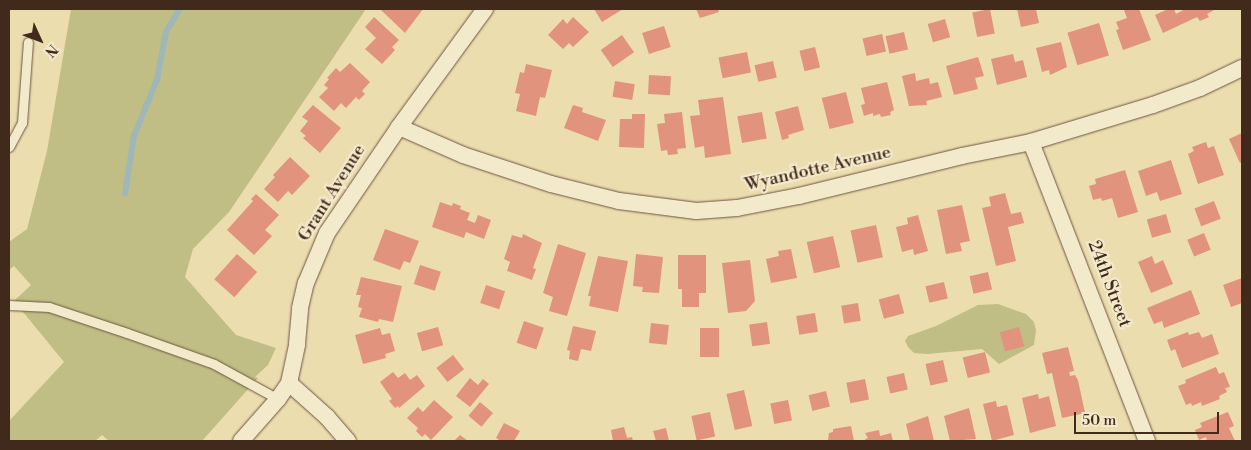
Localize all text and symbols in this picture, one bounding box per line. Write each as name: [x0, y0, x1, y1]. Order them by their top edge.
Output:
north arrow: [15, 15, 65, 65]
text: N: [41, 40, 61, 60]
street label: Grant Avenue: [294, 141, 370, 245]
street label: Wyandotte Avenue: [743, 142, 893, 196]
street label: 24th Street: [1083, 238, 1135, 330]
scale bar: [1076, 402, 1221, 434]
text: 50 m: [1082, 411, 1116, 430]

